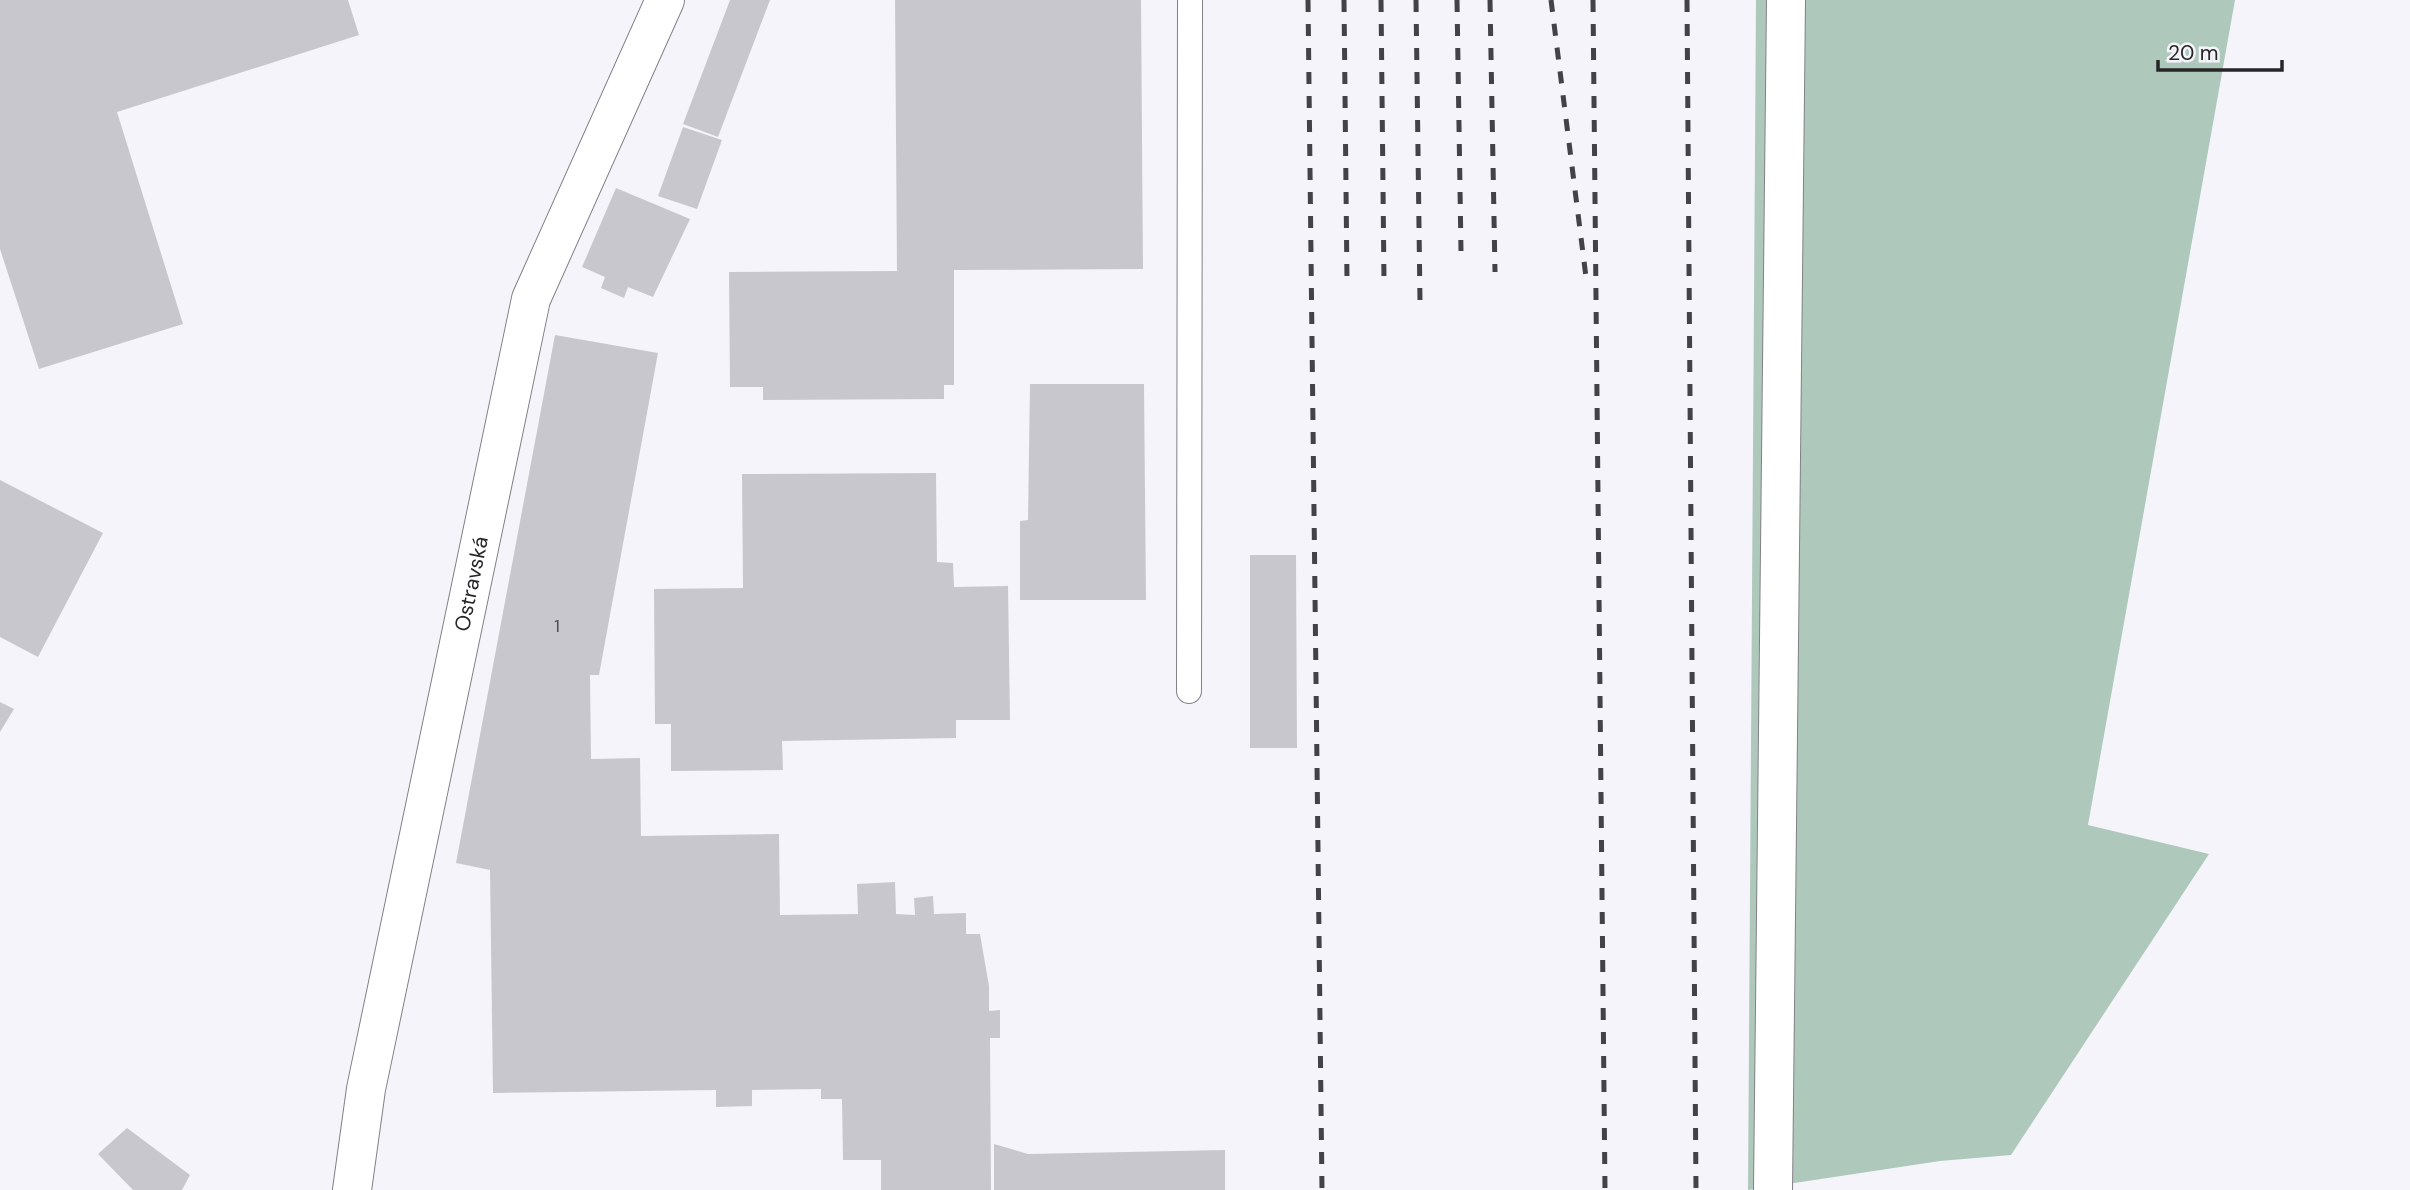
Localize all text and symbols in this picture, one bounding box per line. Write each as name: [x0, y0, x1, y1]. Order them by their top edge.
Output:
scale bar: [2158, 28, 2282, 72]
text: 20 m: [2168, 39, 2219, 67]
street label: Ostravská: [448, 534, 495, 634]
house number: 1: [554, 614, 560, 638]

